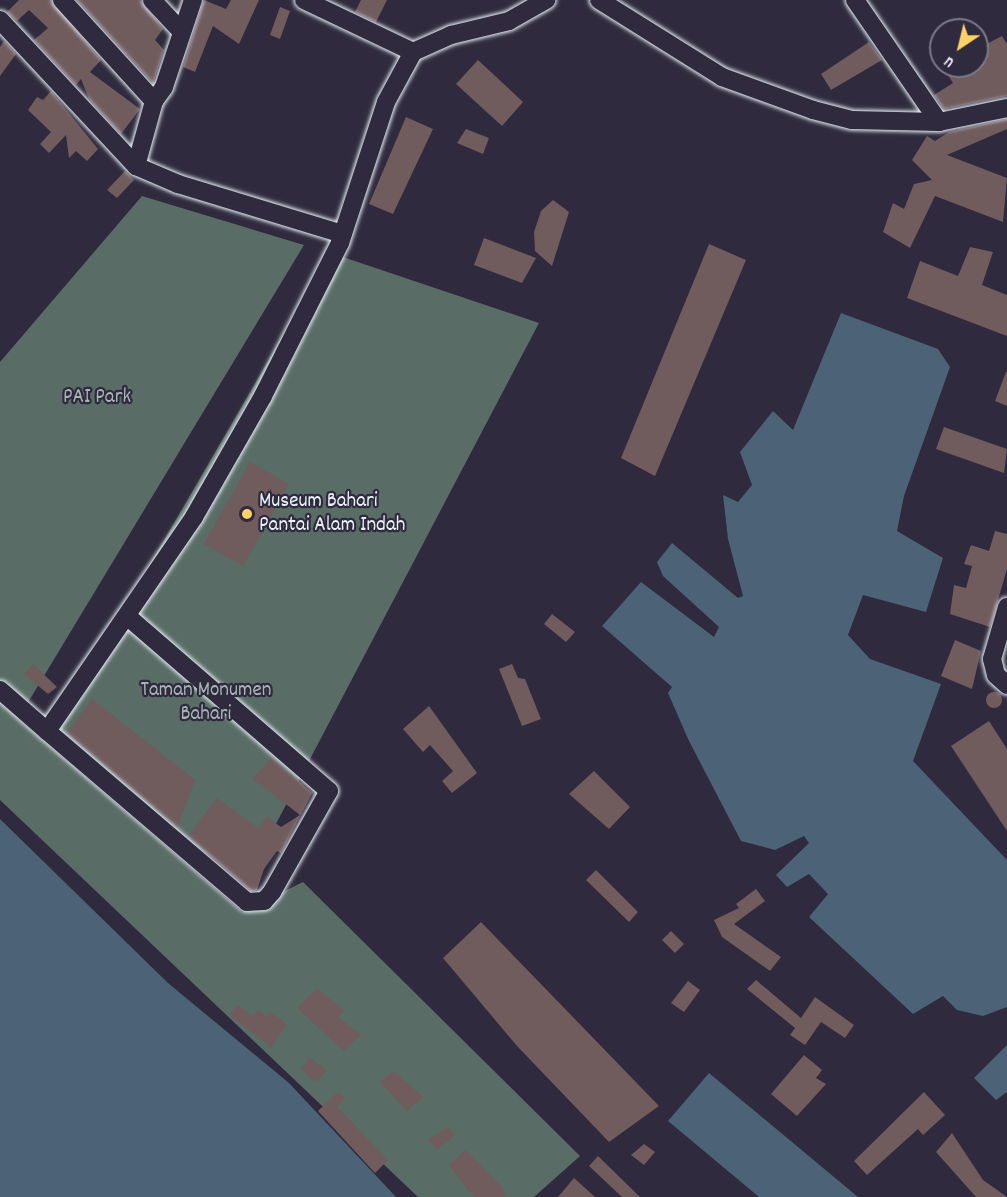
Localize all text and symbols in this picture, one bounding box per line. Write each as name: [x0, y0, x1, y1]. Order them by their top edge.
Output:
north arrow: [929, 18, 989, 78]
text: U: [940, 50, 959, 73]
park label: PAI Park: [63, 385, 131, 411]
place label: Museum Bahari Pantai Alam Indah: [259, 489, 405, 539]
marker: Museum Bahari Pantai Alam Indah: [240, 507, 254, 521]
park label: Taman Monumen Bahari: [141, 678, 271, 728]

